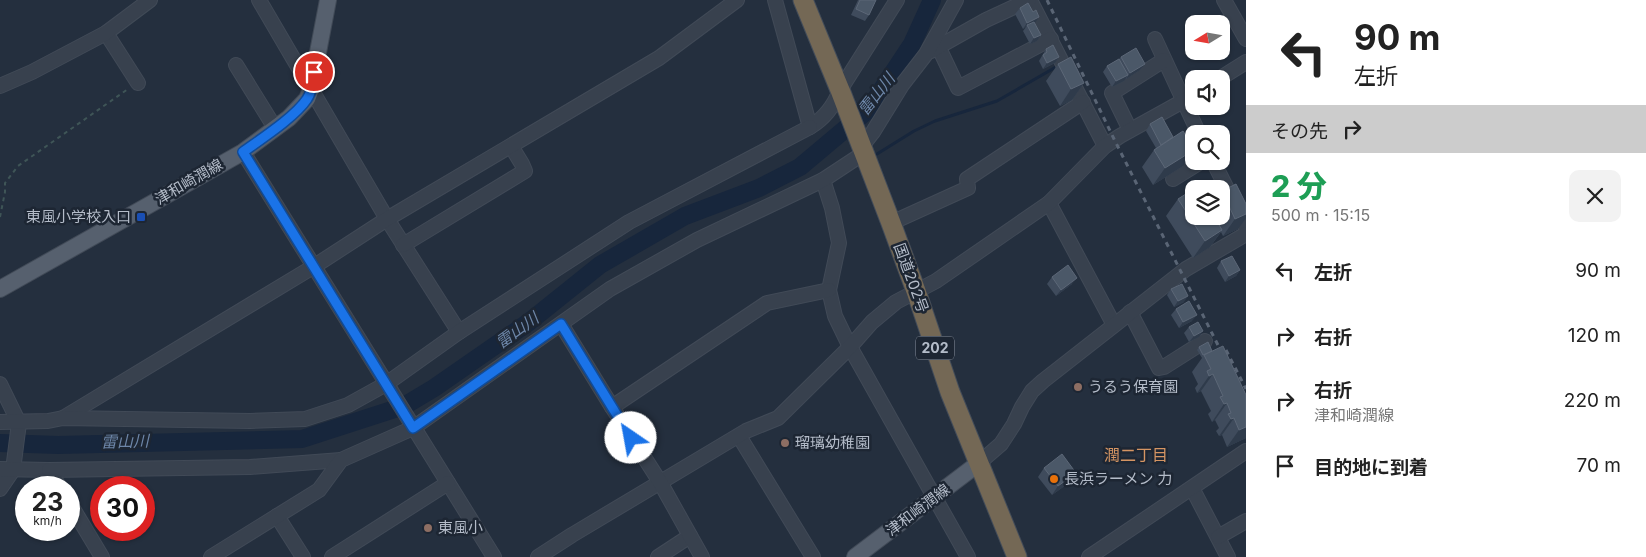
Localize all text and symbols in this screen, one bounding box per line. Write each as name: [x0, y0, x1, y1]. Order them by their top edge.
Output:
north arrow: [1185, 15, 1230, 60]
map controls: [1185, 15, 1230, 225]
text: 90 m: [1354, 16, 1441, 58]
icon: left: [1271, 20, 1336, 85]
pin: [293, 51, 335, 93]
icon: arrive: [300, 58, 328, 86]
text: 左折: [1354, 63, 1398, 89]
water label: 雷山川: [853, 67, 900, 119]
button: sound: [1185, 70, 1230, 115]
icon: right: [1338, 115, 1366, 143]
text: その先: [1271, 120, 1328, 143]
button: search: [1185, 125, 1230, 170]
street label: 津和崎潤線: [152, 155, 226, 209]
text: 2 分: [1271, 168, 1327, 204]
button: close: [1569, 170, 1621, 222]
button: layers: [1185, 180, 1230, 225]
text: 500 m · 15:15: [1271, 205, 1370, 225]
place label: 東風小学校入口: [26, 207, 131, 226]
marker: 東風小学校入口: [135, 211, 147, 223]
street label: 国道202号: [890, 240, 933, 315]
icon: left: [1271, 257, 1299, 285]
text: 90 m: [1575, 259, 1621, 282]
text: 左折: [1314, 261, 1352, 284]
water label: 雷山川: [492, 307, 544, 352]
icon: right: [1271, 322, 1299, 350]
text: 120 m: [1568, 324, 1621, 347]
text: 右折: [1314, 326, 1352, 349]
road number: 202: [916, 336, 954, 359]
place label: うるう保育園: [1088, 377, 1178, 396]
text: 右折: [1314, 379, 1352, 402]
marker: うるう保育園: [1072, 381, 1084, 393]
icon: right: [1271, 387, 1299, 415]
text: 220 m: [1564, 389, 1621, 412]
text: 津和崎潤線: [1314, 405, 1394, 425]
position arrow: [604, 411, 656, 463]
water label: 雷山川: [101, 431, 151, 451]
place label: 瑠璃幼稚園: [795, 433, 870, 452]
marker: 瑠璃幼稚園: [779, 437, 791, 449]
district label: 潤二丁目: [1104, 445, 1168, 465]
icon: arrive: [1271, 452, 1299, 480]
text: 70 m: [1577, 454, 1621, 477]
text: 目的地に到着: [1314, 456, 1428, 479]
place label: 長浜ラーメン 力: [1064, 469, 1173, 488]
marker: 長浜ラーメン 力: [1048, 473, 1060, 485]
speed limit sign: 30: [90, 476, 155, 541]
street label: 津和崎潤線: [882, 479, 953, 540]
text: 23: [32, 487, 63, 517]
text: km/h: [33, 513, 62, 528]
place label: 東風小: [438, 518, 483, 537]
marker: 東風小: [422, 522, 434, 534]

